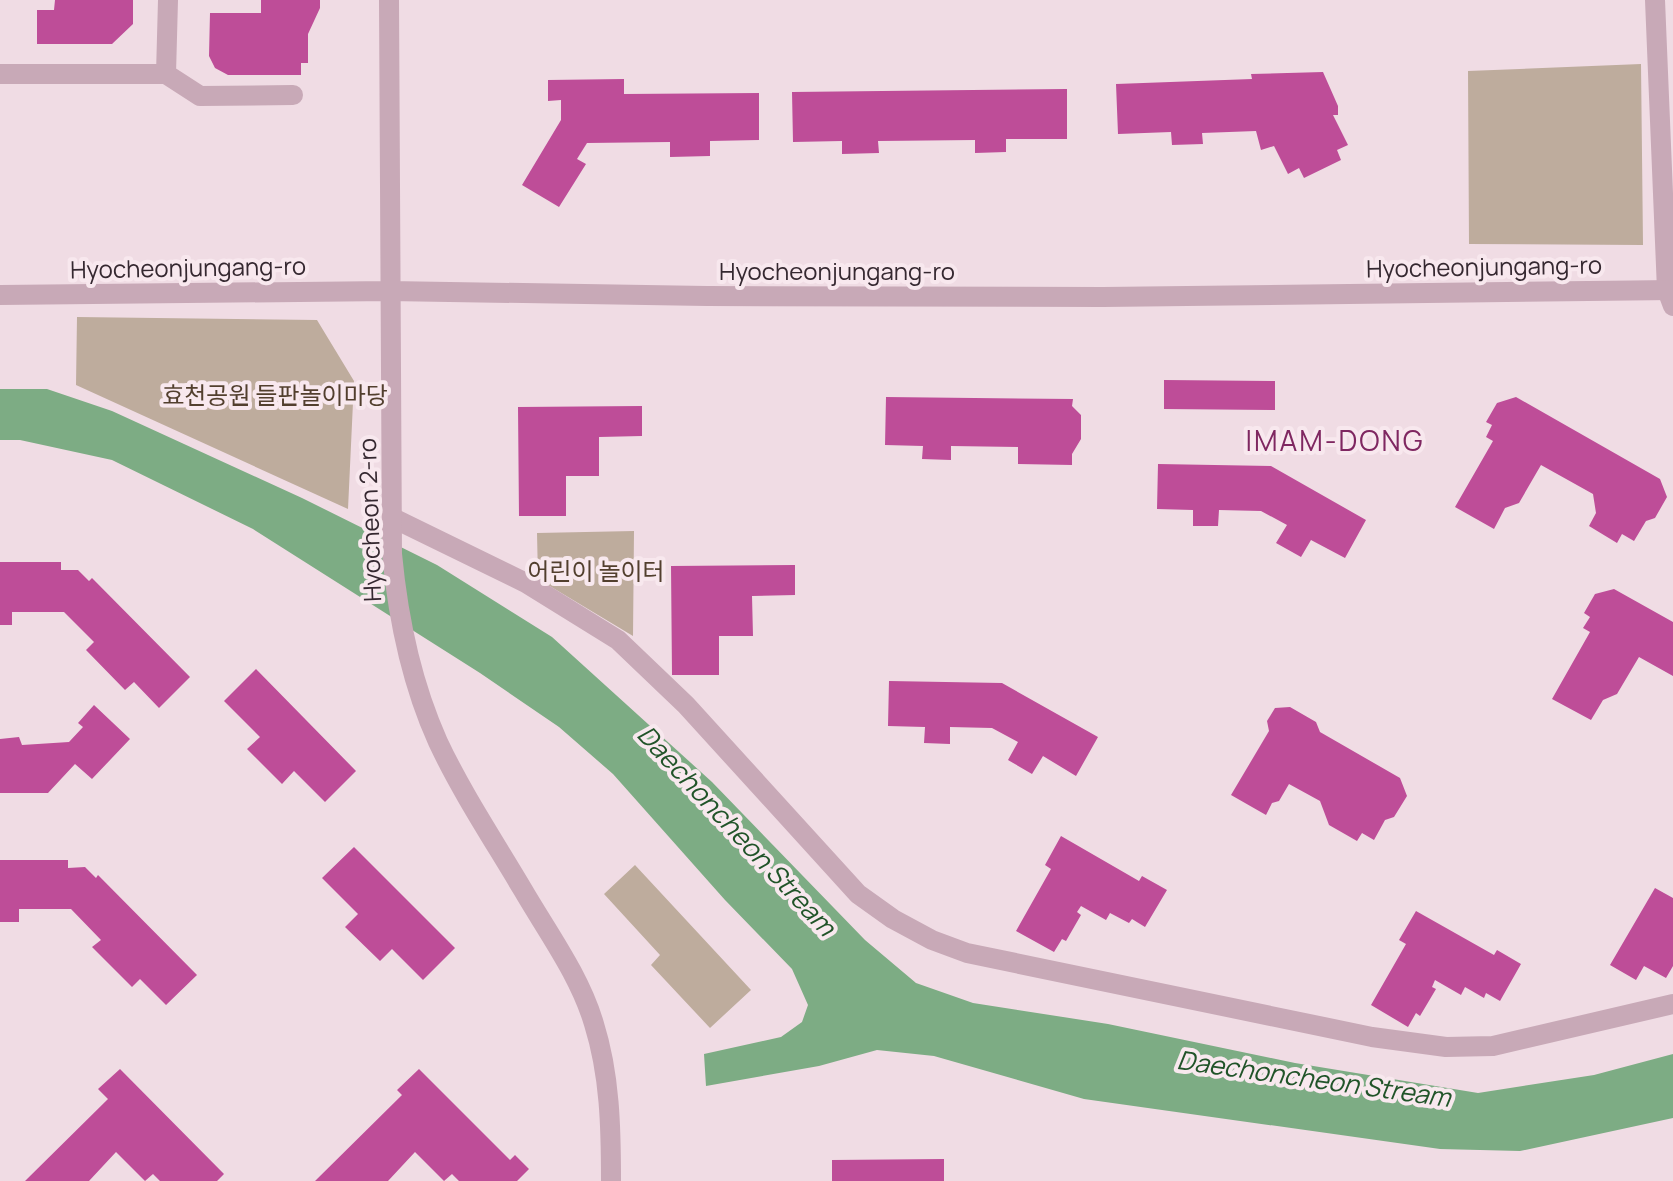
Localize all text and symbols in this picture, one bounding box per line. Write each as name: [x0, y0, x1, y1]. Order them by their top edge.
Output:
street label: Hyocheonjungang-ro: [1366, 247, 1602, 285]
street label: Hyocheonjungang-ro: [70, 248, 306, 286]
street label: Hyocheonjungang-ro: [719, 254, 955, 287]
park label: 효천공원 들판놀이마당: [162, 378, 388, 411]
district label: IMAM-DONG: [1245, 421, 1425, 459]
street label: Hyocheon 2-ro: [350, 437, 388, 603]
park label: 어린이 놀이터: [527, 554, 665, 587]
water label: Daechoncheon Stream: [630, 717, 846, 945]
water label: Daechoncheon Stream: [1175, 1041, 1455, 1115]

